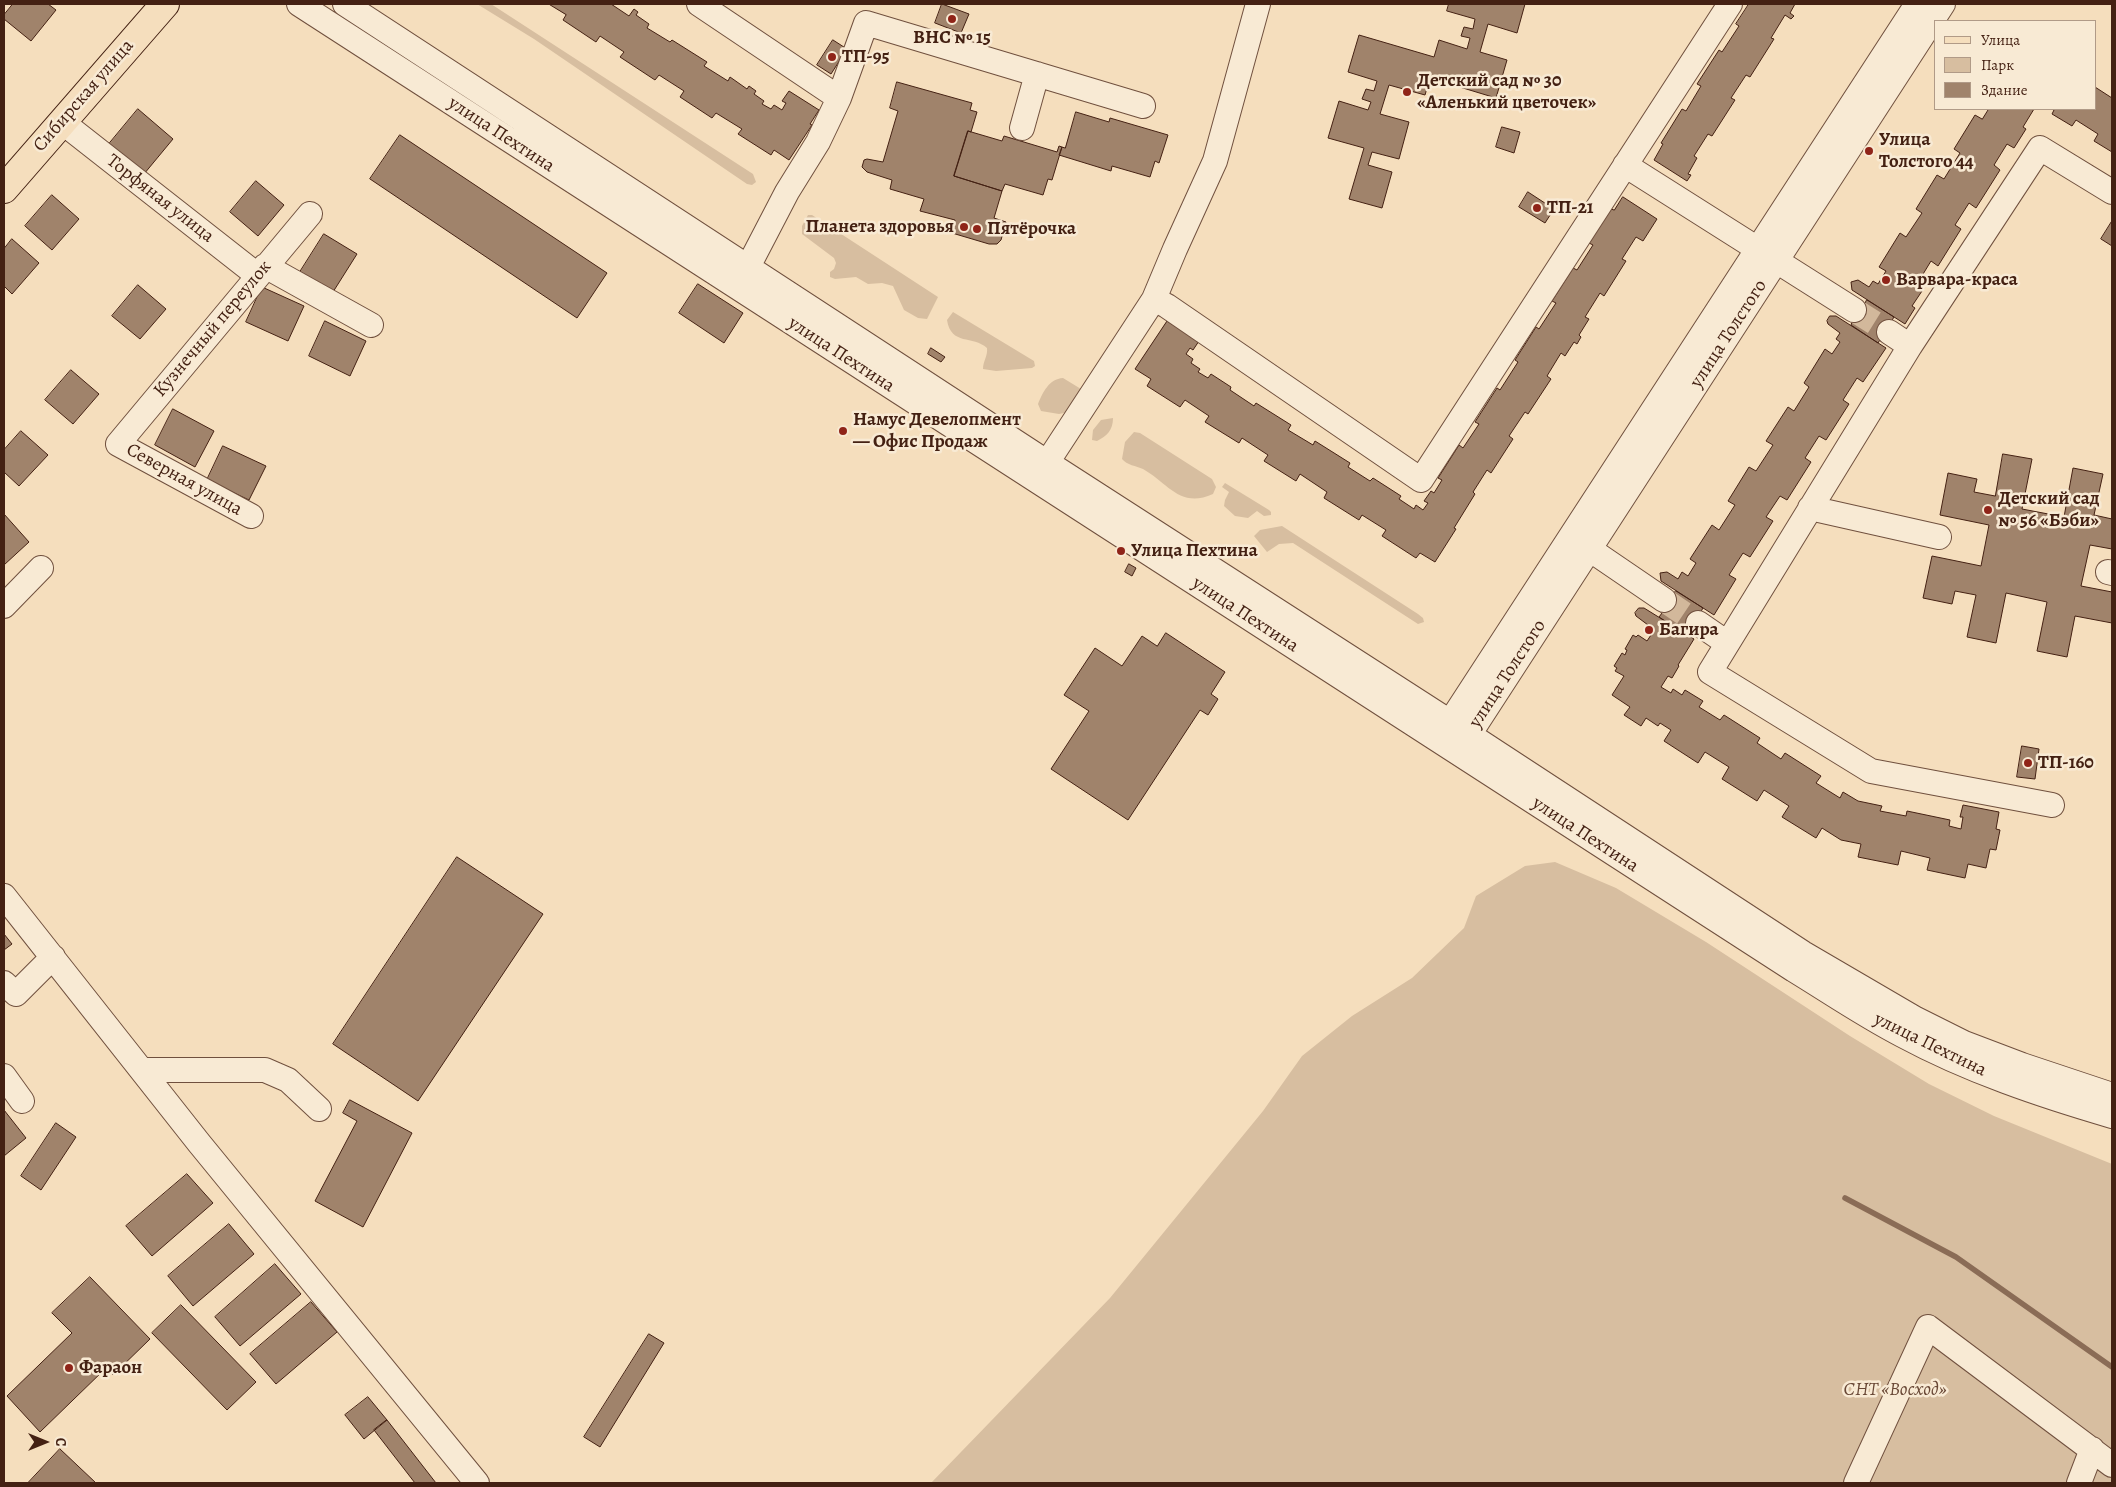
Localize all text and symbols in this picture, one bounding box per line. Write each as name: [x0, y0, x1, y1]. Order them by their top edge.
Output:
marker: ВНС № 15: [946, 13, 958, 25]
legend: [1934, 20, 2096, 110]
place label: ВНС № 15: [913, 27, 991, 49]
text: Улица: [1981, 30, 2020, 50]
street label: Сибирская улица: [29, 35, 139, 157]
place label: ТП-95: [842, 46, 890, 68]
marker: ТП-95: [826, 51, 838, 63]
text: Парк: [1981, 55, 2014, 75]
place label: Детский сад № 30 «Аленький цветочек»: [1417, 70, 1596, 114]
text: Здание: [1981, 80, 2028, 100]
marker: Детский сад № 30 «Аленький цветочек»: [1401, 86, 1413, 98]
street label: улица Пехтина: [443, 92, 559, 178]
place label: Улица Толстого 44: [1879, 129, 1974, 173]
marker: Улица Толстого 44: [1863, 145, 1875, 157]
street label: Торфяная улица: [102, 150, 218, 248]
place label: ТП-21: [1547, 197, 1594, 219]
marker: ТП-21: [1531, 202, 1543, 214]
place label: Планета здоровья: [805, 216, 954, 238]
place label: Пятёрочка: [987, 218, 1076, 240]
marker: Планета здоровья: [958, 221, 970, 233]
marker: Пятёрочка: [971, 223, 983, 235]
street label: Кузнечный переулок: [149, 256, 277, 402]
place label: Варвара-краса: [1896, 269, 2018, 291]
marker: Варвара-краса: [1880, 274, 1892, 286]
street label: улица Толстого: [1686, 276, 1772, 392]
street label: улица Пехтина: [783, 312, 899, 398]
place label: Намус Девелопмент — Офис Продаж: [853, 409, 1021, 453]
marker: Намус Девелопмент — Офис Продаж: [837, 425, 849, 437]
street label: Северная улица: [122, 439, 246, 521]
place label: Детский сад № 56 «Бэби»: [1998, 488, 2100, 532]
marker: Детский сад № 56 «Бэби»: [1982, 504, 1994, 516]
place label: Улица Пехтина: [1131, 540, 1258, 562]
marker: Улица Пехтина: [1115, 545, 1127, 557]
street label: улица Пехтина: [1187, 572, 1303, 658]
street label: улица Толстого: [1465, 616, 1551, 732]
place label: Багира: [1659, 619, 1719, 641]
marker: Багира: [1643, 624, 1655, 636]
place label: ТП-160: [2038, 752, 2094, 774]
marker: ТП-160: [2022, 757, 2034, 769]
street label: улица Пехтина: [1527, 792, 1643, 878]
street label: улица Пехтина: [1870, 1008, 1990, 1082]
place label: Фараон: [79, 1357, 142, 1379]
marker: Фараон: [63, 1362, 75, 1374]
park label: СНТ «Восход»: [1843, 1379, 1947, 1401]
north arrow: [20, 1417, 70, 1467]
text: С: [51, 1438, 70, 1446]

